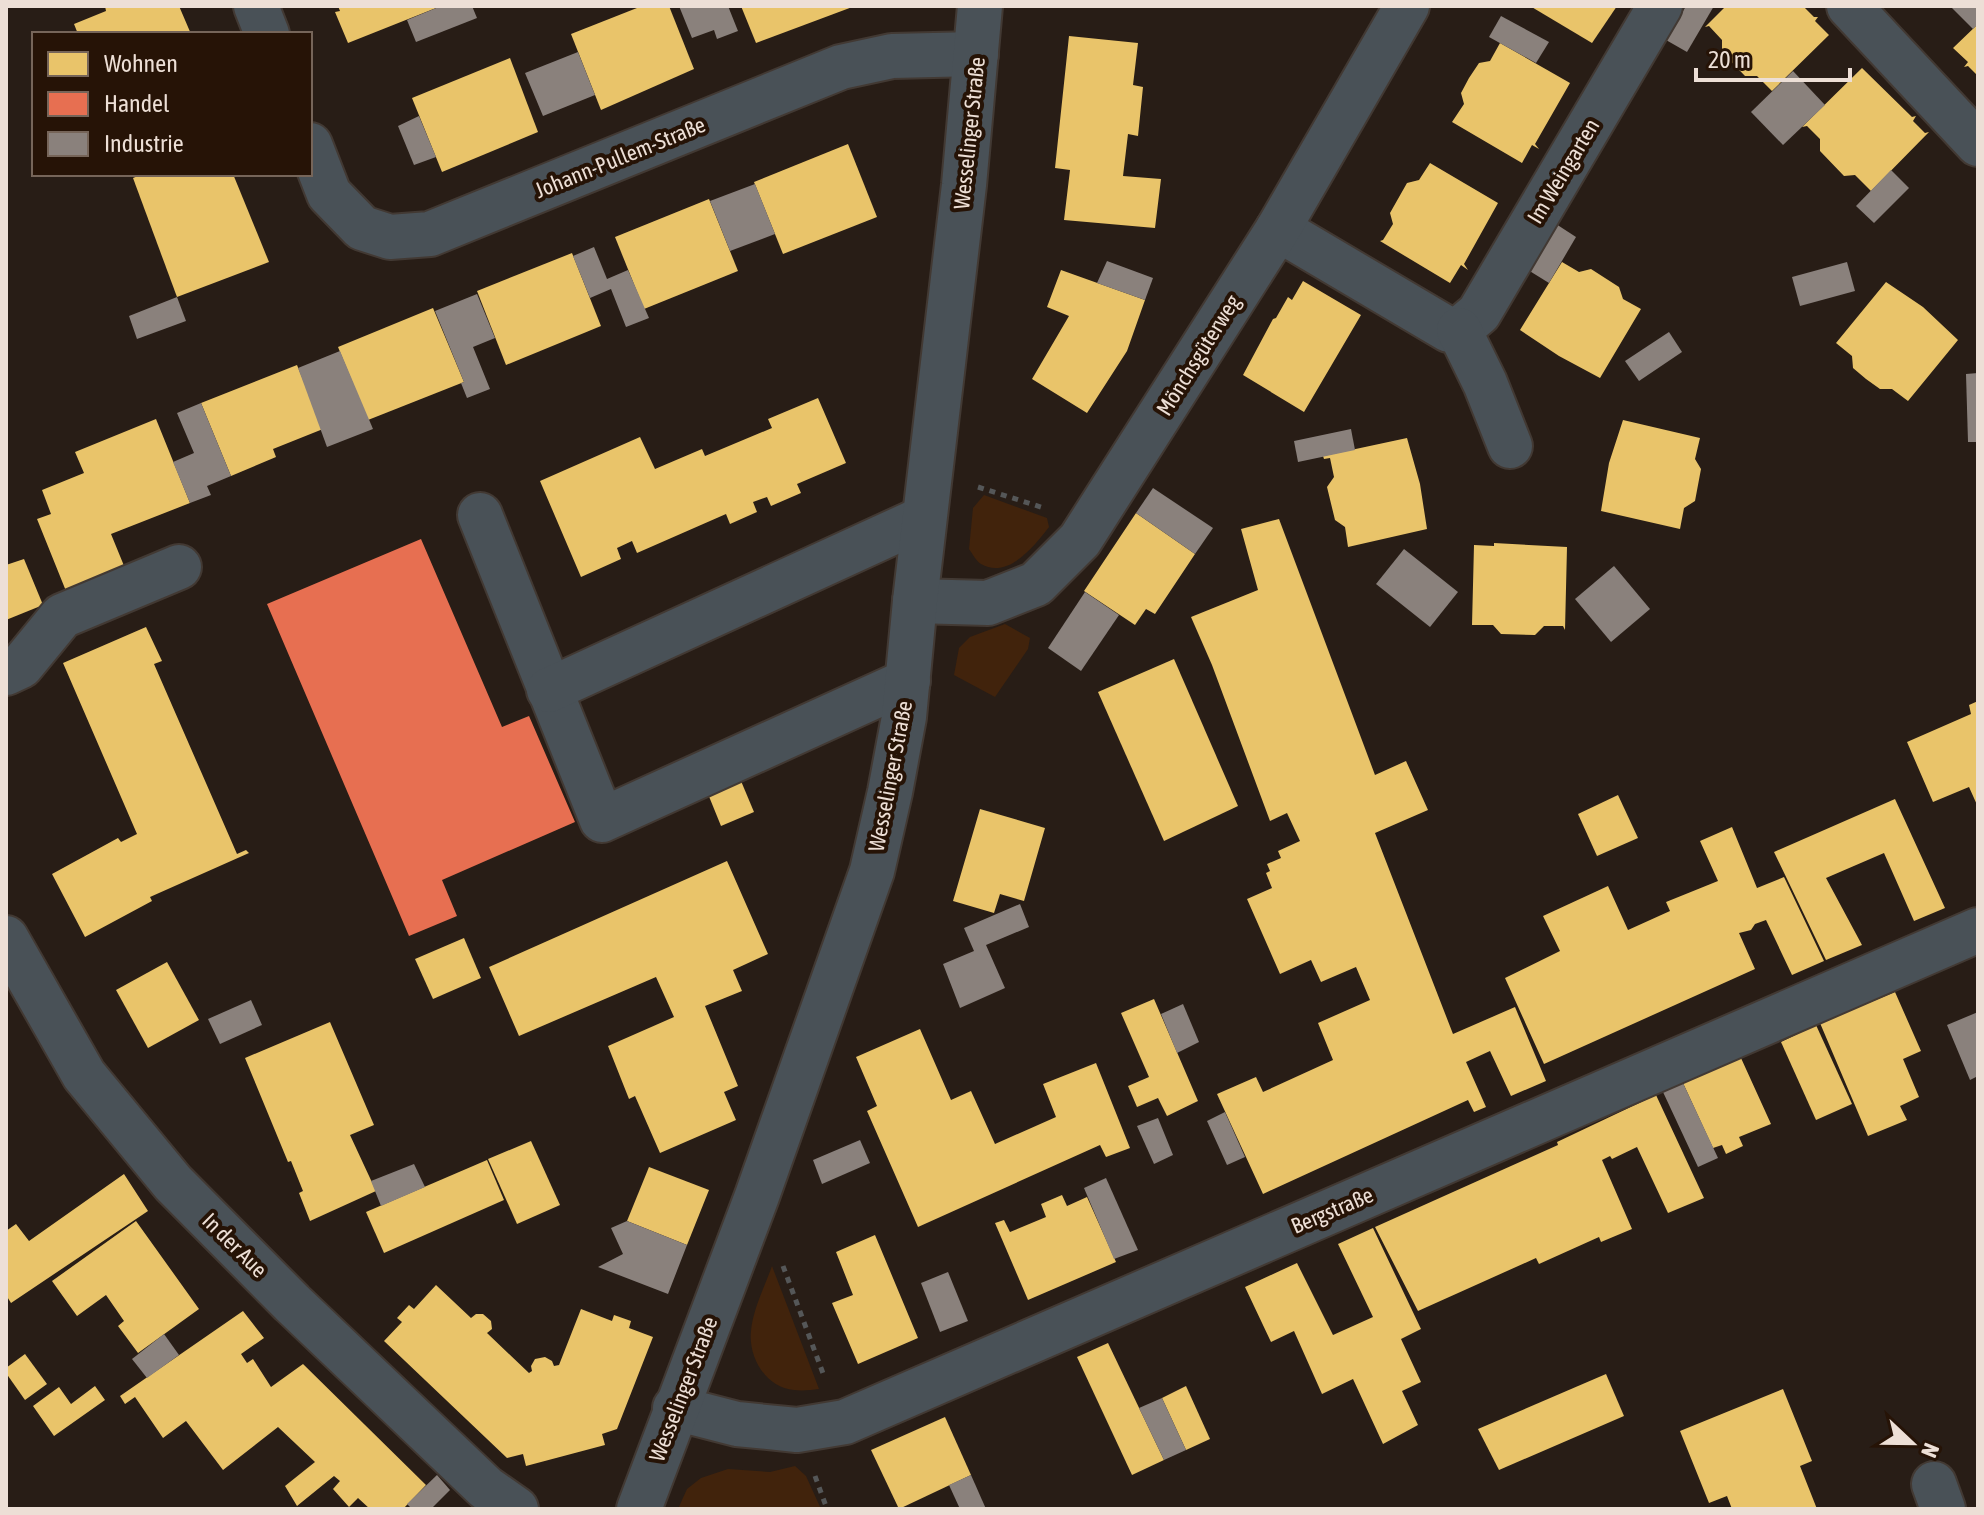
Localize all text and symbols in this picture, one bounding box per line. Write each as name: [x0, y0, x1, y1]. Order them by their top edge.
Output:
legend: [32, 32, 312, 176]
scale bar: [1696, 32, 1850, 82]
text: 20 m: [1708, 46, 1751, 73]
text: Wohnen: [104, 50, 178, 77]
street label: Wesselinger Straße: [948, 56, 990, 210]
text: Handel: [104, 90, 170, 117]
street label: Johann-Pullem-Straße: [531, 111, 709, 203]
street label: Im Weingarten: [1522, 114, 1604, 228]
text: Industrie: [104, 130, 184, 157]
street label: Mönchsgüterweg: [1151, 289, 1246, 420]
street label: Wesselinger Straße: [863, 698, 917, 854]
street label: Bergstraße: [1287, 1181, 1377, 1239]
street label: In der Aue: [197, 1207, 273, 1283]
street label: Wesselinger Straße: [643, 1313, 723, 1465]
north arrow: [1872, 1403, 1952, 1483]
text: N: [1916, 1440, 1945, 1461]

